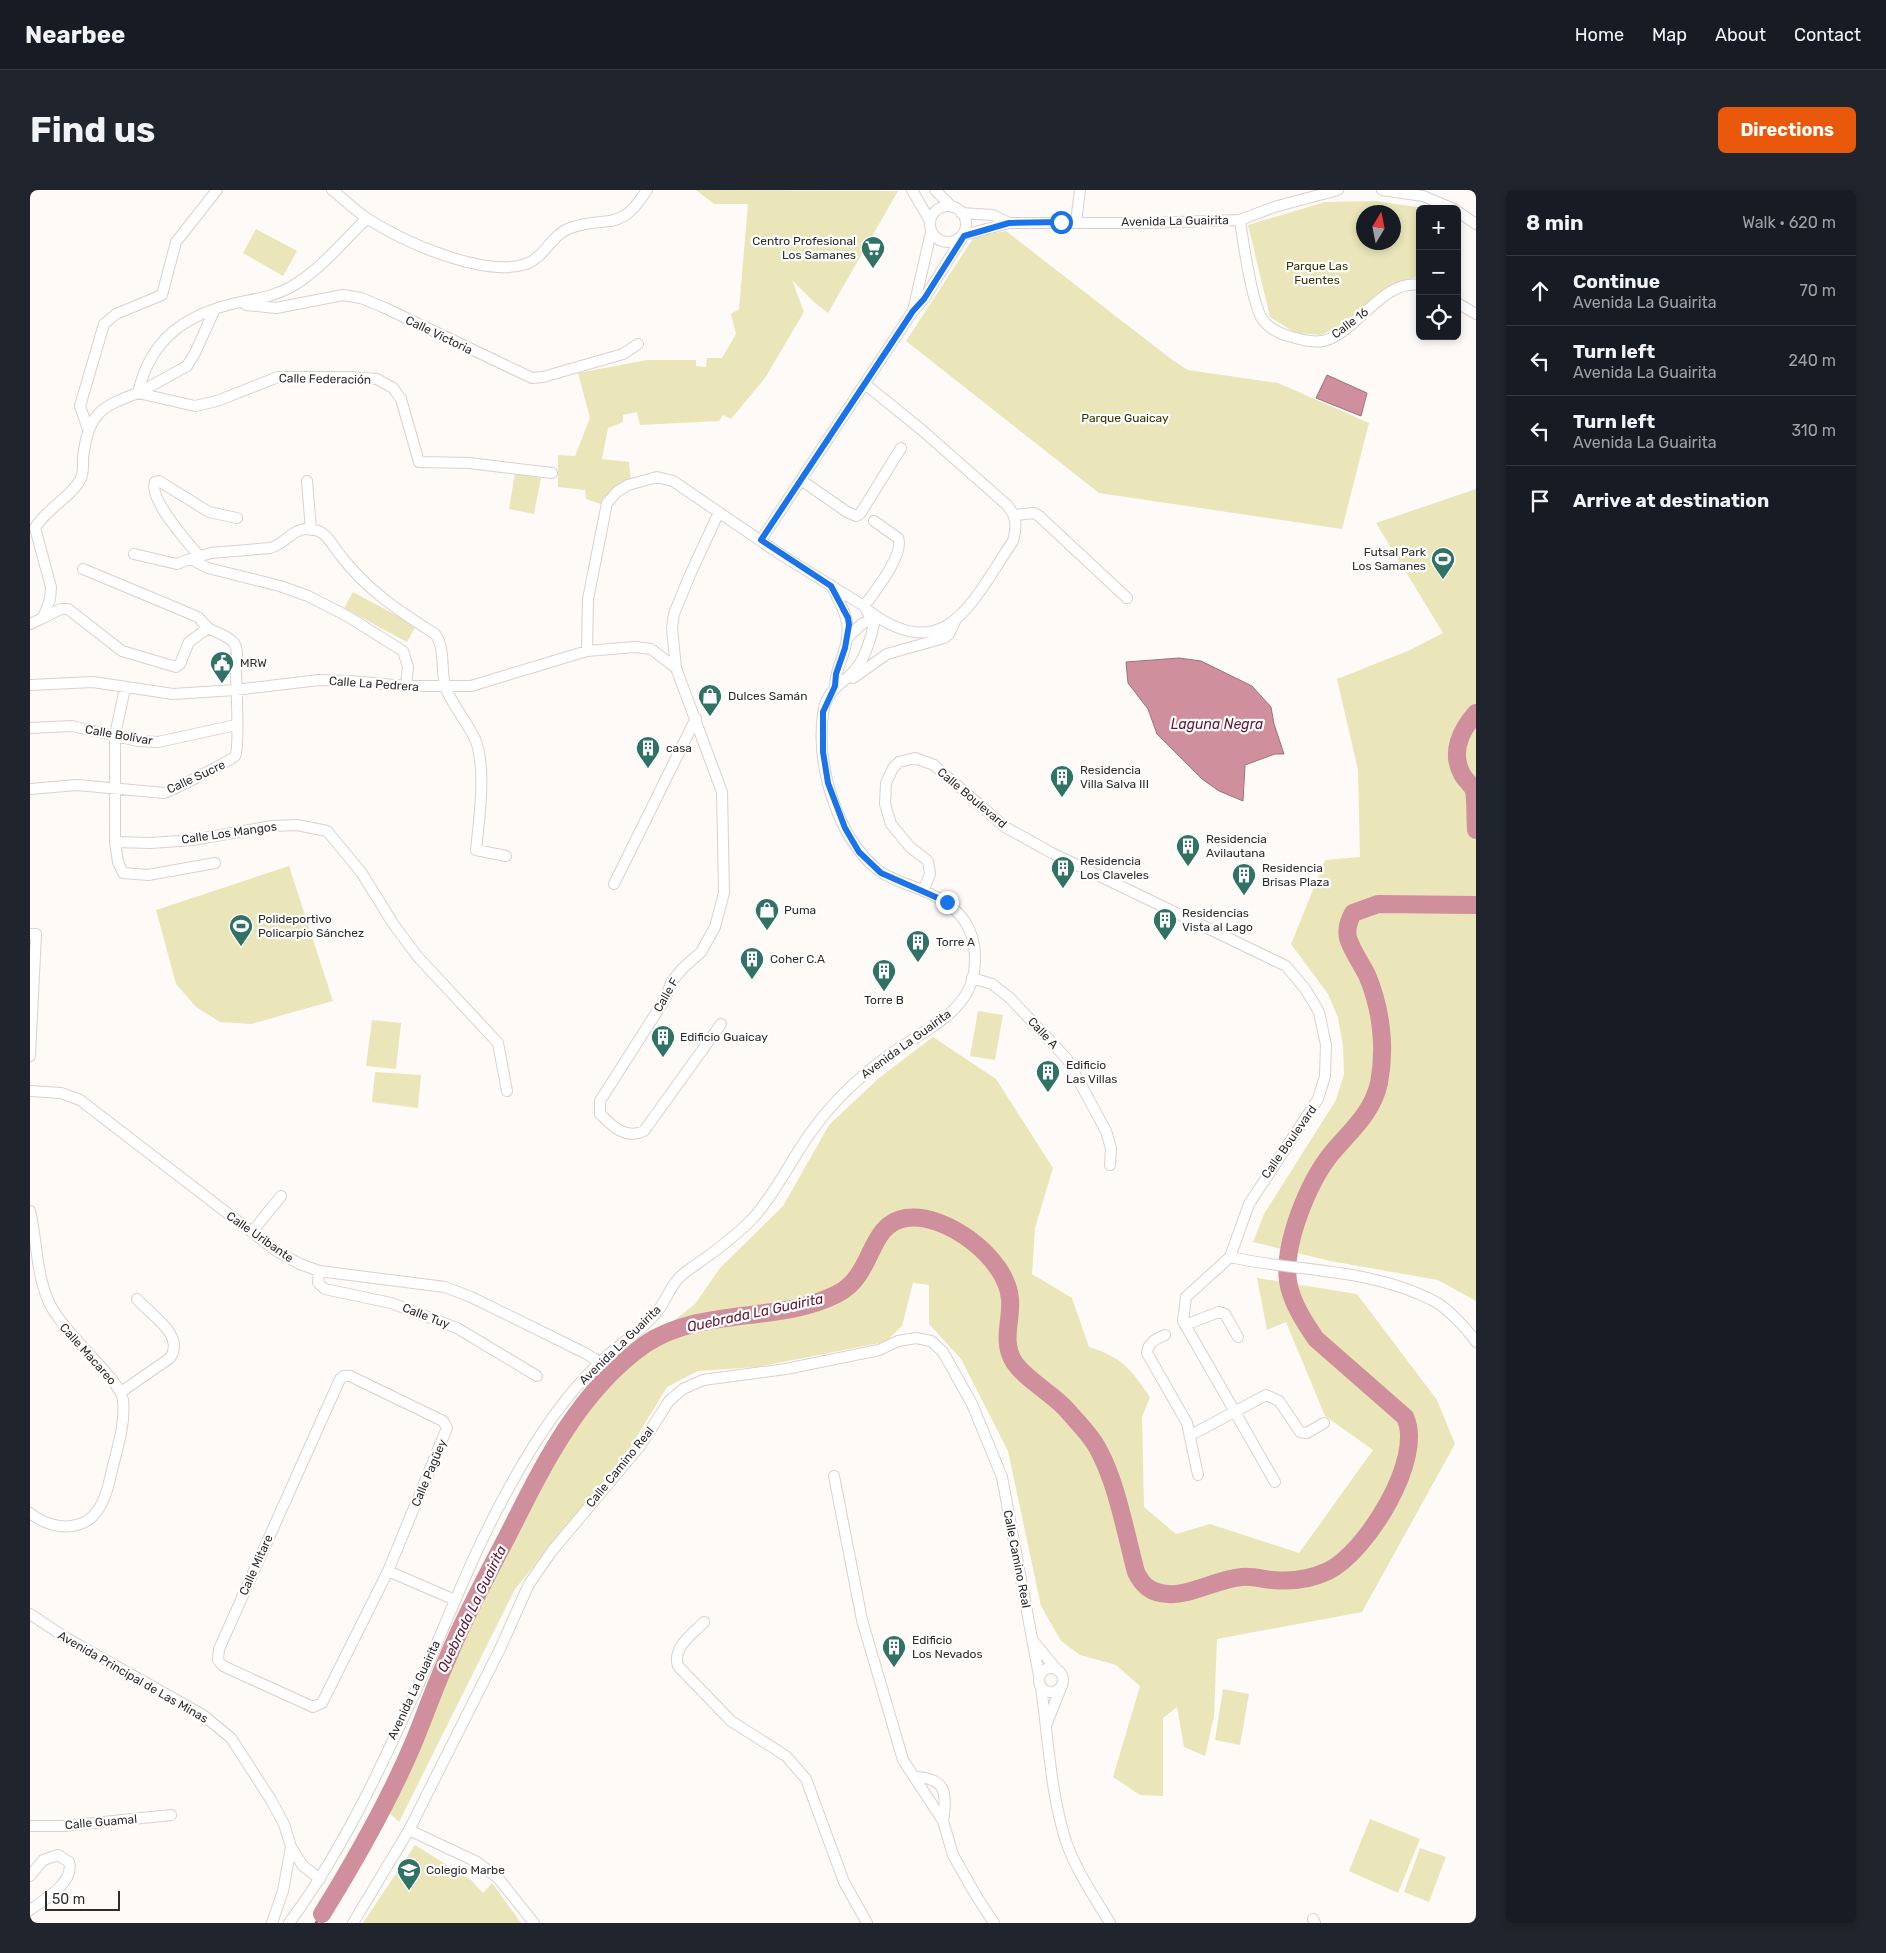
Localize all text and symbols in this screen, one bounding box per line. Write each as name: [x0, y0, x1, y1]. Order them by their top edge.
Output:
text: Nearbee: [25, 21, 125, 49]
text: Home: [1575, 24, 1624, 46]
text: Map: [1652, 24, 1687, 46]
text: About: [1715, 24, 1766, 46]
text: Contact: [1794, 24, 1861, 46]
button: Directions: [1718, 107, 1856, 153]
text: Find us: [30, 109, 155, 151]
north arrow: [1356, 205, 1401, 250]
map controls: [1416, 205, 1461, 340]
button: +: [1416, 205, 1461, 250]
text: 8 min: [1526, 210, 1583, 235]
route start: [1050, 211, 1073, 234]
street label: Avenida La Guairita: [1121, 213, 1229, 229]
text: Walk · 620 m: [1742, 213, 1836, 232]
place label: Centro Profesional Los Samanes: [752, 234, 856, 262]
supermarket icon: Centro Profesional Los Samanes: [860, 235, 886, 269]
button: −: [1416, 250, 1461, 295]
park label: Parque Las Fuentes: [1286, 259, 1348, 287]
text: Continue: [1573, 270, 1660, 293]
icon: ahead: [1526, 277, 1554, 305]
text: 70 m: [1799, 281, 1836, 300]
text: Avenida La Guairita: [1573, 293, 1717, 312]
button: locate: [1416, 295, 1461, 340]
street label: Calle 16: [1329, 305, 1371, 341]
street label: Calle Victoria: [403, 313, 475, 357]
text: Turn left: [1573, 340, 1655, 363]
icon: left: [1526, 347, 1554, 375]
text: 240 m: [1789, 351, 1836, 370]
text: Avenida La Guairita: [1573, 363, 1717, 382]
street label: Calle Federación: [279, 371, 371, 387]
text: Turn left: [1573, 410, 1655, 433]
park label: Parque Guaicay: [1081, 411, 1169, 425]
icon: left: [1526, 417, 1554, 445]
text: 310 m: [1792, 421, 1836, 440]
text: Avenida La Guairita: [1573, 433, 1717, 452]
icon: arrive: [1526, 487, 1554, 515]
text: Arrive at destination: [1573, 489, 1769, 512]
place label: Futsal Park Los Samanes: [1352, 545, 1427, 573]
sports icon: Futsal Park Los Samanes: [1430, 546, 1456, 580]
public building icon: MRW: [209, 650, 235, 684]
place label: MRW: [240, 656, 267, 670]
street label: Calle La Pedrera: [329, 674, 419, 694]
shop icon: Dulces Samán: [697, 683, 723, 717]
place label: Dulces Samán: [728, 689, 807, 703]
water label: Laguna Negra: [1171, 716, 1263, 733]
street label: Calle Bolívar: [84, 722, 154, 748]
building icon: casa: [635, 735, 661, 769]
place label: casa: [666, 741, 692, 755]
street label: Calle Sucre: [165, 757, 228, 797]
place label: Residencia Villa Salva III: [1080, 763, 1149, 791]
building icon: Residencia Villa Salva III: [1049, 764, 1075, 798]
street label: Calle Boulevard: [934, 765, 1010, 831]
street label: Calle Los Mangos: [180, 819, 278, 847]
place label: Residencia Avilautana: [1206, 832, 1267, 860]
building icon: Residencia Avilautana: [1175, 833, 1201, 867]
place label: Residencia Los Claveles: [1080, 854, 1149, 882]
building icon: Residencia Los Claveles: [1050, 855, 1076, 889]
place label: Residencia Brisas Plaza: [1262, 861, 1329, 889]
building icon: Residencia Brisas Plaza: [1231, 862, 1257, 896]
route end: [936, 891, 959, 914]
shop icon: Puma: [754, 897, 780, 931]
place label: Puma: [784, 903, 816, 917]
place label: Residencias Vista al Lago: [1182, 906, 1253, 934]
building icon: Residencias Vista al Lago: [1152, 907, 1178, 941]
place label: Polideportivo Policarpio Sánchez: [258, 912, 364, 940]
sports icon: Polideportivo Policarpio Sánchez: [228, 913, 254, 947]
building icon: Torre A: [905, 929, 931, 963]
place label: Torre A: [936, 935, 975, 949]
building icon: Coher C.A: [739, 946, 765, 980]
place label: Coher C.A: [770, 952, 825, 966]
building icon: Torre B: [871, 958, 897, 992]
street label: Calle F: [651, 975, 681, 1015]
place label: Torre B: [864, 993, 904, 1007]
street label: Avenida La Guairita: [858, 1007, 954, 1081]
street label: Calle A: [1025, 1014, 1061, 1052]
building icon: Edificio Guaicay: [650, 1024, 676, 1058]
place label: Edificio Guaicay: [680, 1030, 768, 1044]
place label: Edificio Las Villas: [1066, 1058, 1117, 1086]
building icon: Edificio Las Villas: [1035, 1059, 1061, 1093]
street label: Calle Boulevard: [1259, 1103, 1319, 1181]
street label: Calle Uribante: [224, 1209, 296, 1265]
water label: Quebrada La Guairita: [685, 1290, 825, 1336]
street label: Calle Tuy: [400, 1301, 452, 1332]
street label: Avenida La Guairita: [576, 1303, 664, 1387]
street label: Calle Macareo: [57, 1320, 119, 1388]
street label: Calle Camino Real: [583, 1424, 657, 1510]
street label: Calle Pagüey: [409, 1437, 450, 1509]
street label: Calle Camino Real: [1001, 1509, 1033, 1609]
street label: Calle Mitare: [236, 1532, 276, 1598]
water label: Quebrada La Guairita: [434, 1543, 510, 1675]
street label: Avenida Principal de Las Minas: [55, 1628, 211, 1726]
place label: Edificio Los Nevados: [912, 1633, 983, 1661]
building icon: Edificio Los Nevados: [881, 1634, 907, 1668]
street label: Avenida La Guairita: [385, 1638, 443, 1742]
street label: Calle Guamal: [64, 1812, 138, 1832]
school or university icon: Colegio Marbe: [396, 1857, 422, 1891]
place label: Colegio Marbe: [426, 1863, 505, 1877]
scale bar: [45, 1888, 120, 1911]
text: 50 m: [52, 1891, 85, 1908]

